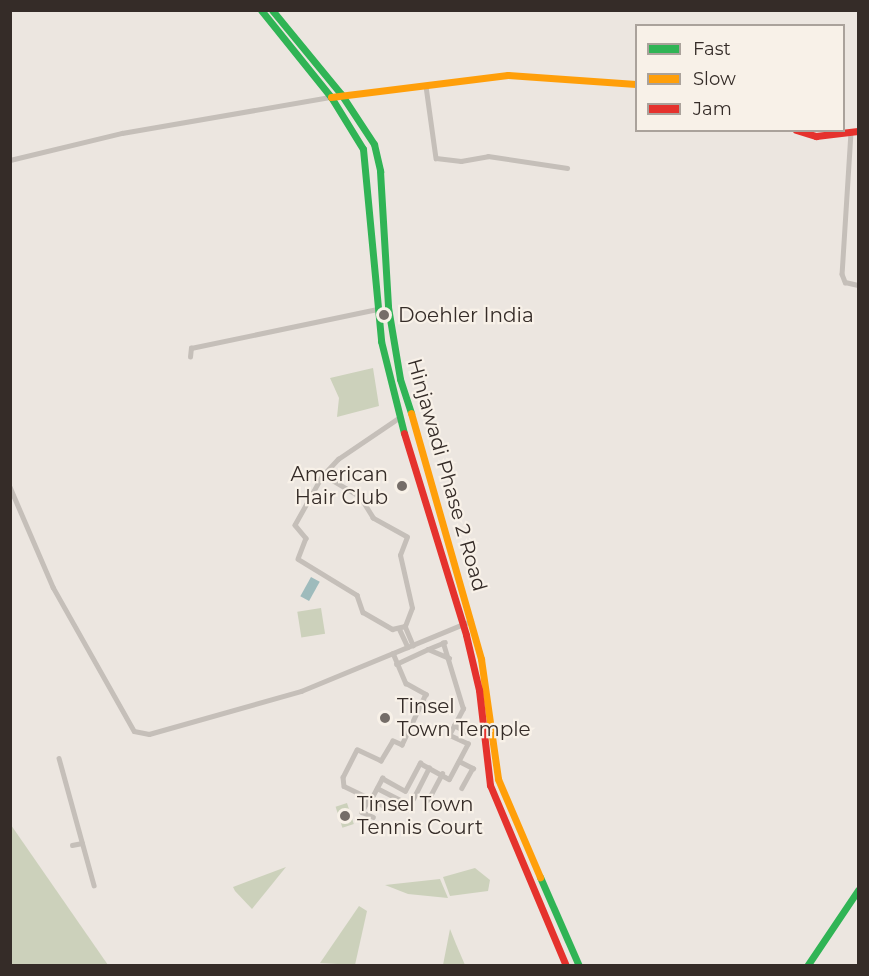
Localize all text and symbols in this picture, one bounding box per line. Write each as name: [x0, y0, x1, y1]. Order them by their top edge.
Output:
legend: [635, 24, 845, 132]
text: Fast: [693, 38, 731, 60]
text: Slow: [693, 68, 736, 90]
text: Jam: [693, 98, 732, 120]
place label: Doehler India: [398, 303, 534, 327]
marker: Doehler India: [375, 306, 393, 324]
street label: Hinjawadi Phase 2 Road: [402, 356, 492, 594]
place label: American Hair Club: [291, 462, 388, 509]
marker: American Hair Club: [393, 477, 411, 495]
place label: Tinsel Town Temple: [397, 694, 531, 741]
marker: Tinsel Town Temple: [378, 711, 392, 725]
place label: Tinsel Town Tennis Court: [357, 792, 483, 839]
marker: Tinsel Town Tennis Court: [338, 809, 352, 823]

